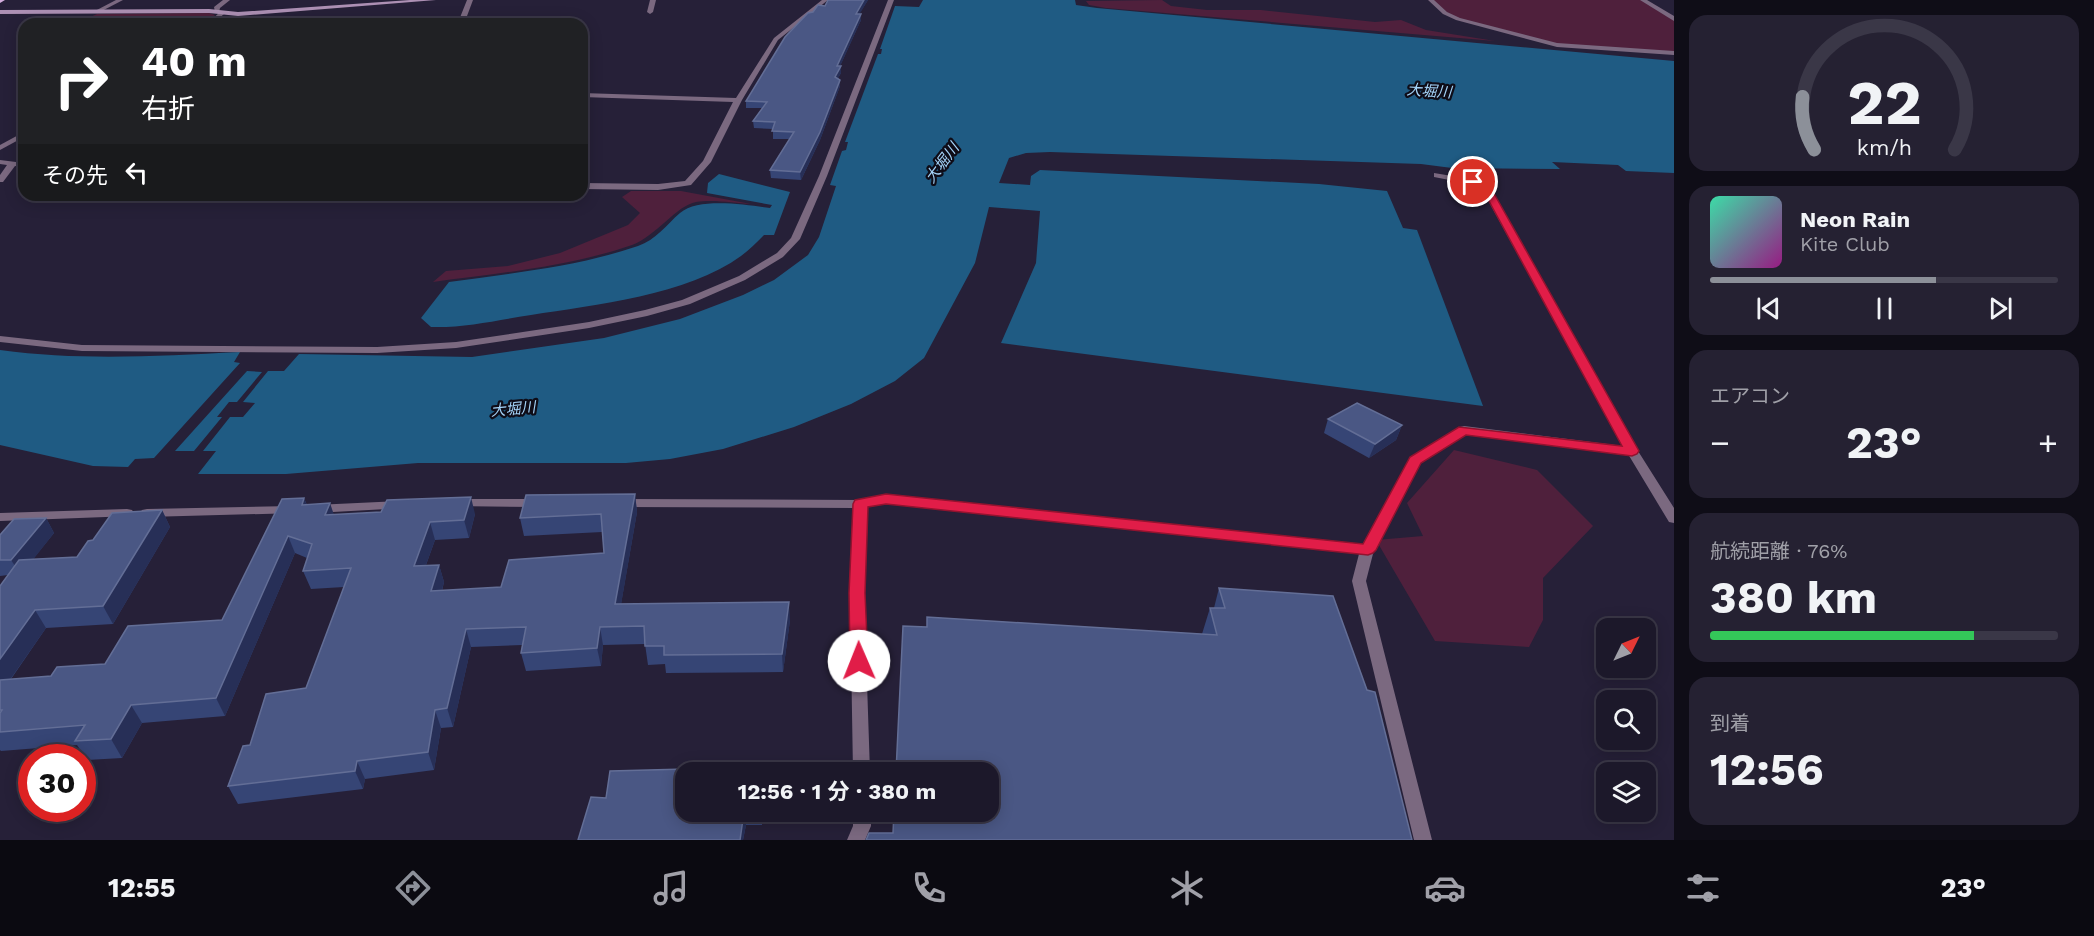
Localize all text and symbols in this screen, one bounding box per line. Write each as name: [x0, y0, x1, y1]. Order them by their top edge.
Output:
text: 40 m: [141, 37, 247, 86]
icon: right: [42, 42, 120, 120]
text: 22: [1847, 66, 1921, 139]
water label: 大堀川: [1406, 80, 1454, 102]
text: 右折: [141, 93, 195, 125]
text: km/h: [1856, 135, 1912, 160]
water label: 大堀川: [921, 138, 964, 186]
icon: left: [120, 156, 153, 189]
pin: [1447, 156, 1498, 207]
text: その先: [42, 163, 108, 188]
icon: arrive: [1456, 165, 1489, 198]
text: Neon Rain: [1800, 207, 1910, 232]
text: Kite Club: [1800, 232, 1890, 256]
icon: previous: [1752, 292, 1785, 325]
icon: pause: [1868, 292, 1901, 325]
icon: next: [1984, 292, 2017, 325]
text: エアコン: [1710, 384, 1790, 408]
water label: 大堀川: [490, 398, 538, 420]
text: 23°: [1846, 416, 1922, 469]
text: −: [1710, 423, 1730, 462]
text: +: [2038, 423, 2058, 462]
text: 航続距離 · 76%: [1710, 539, 1847, 563]
text: 380 km: [1710, 571, 1877, 624]
north arrow: [1596, 618, 1656, 678]
map controls: [1596, 618, 1656, 822]
position arrow: [827, 629, 891, 693]
button: search: [1596, 690, 1656, 750]
text: 到着: [1710, 711, 1750, 735]
text: 12:56: [1710, 743, 1824, 796]
speed limit sign: 30: [18, 744, 96, 822]
button: layers: [1596, 762, 1656, 822]
text: 12:56 · 1 分 · 380 m: [738, 779, 936, 804]
icon: directions: [392, 867, 434, 909]
icon: music: [650, 867, 692, 909]
icon: phone: [908, 867, 950, 909]
icon: climate: [1166, 867, 1208, 909]
icon: car: [1424, 867, 1466, 909]
icon: filters: [1682, 867, 1724, 909]
text: 12:55: [108, 872, 175, 904]
text: 23°: [1940, 872, 1986, 904]

